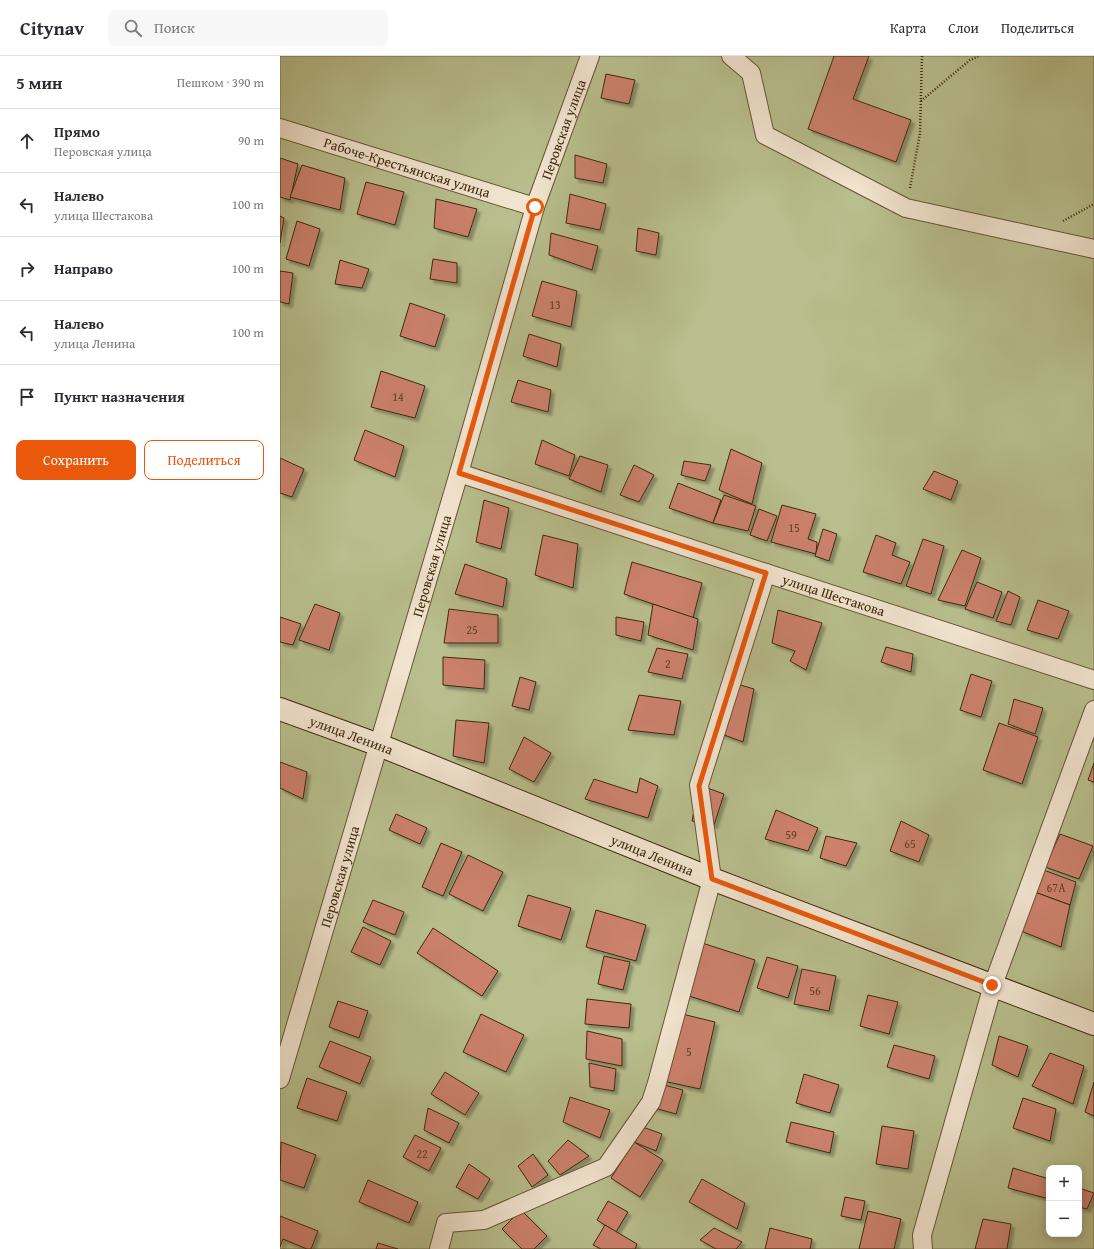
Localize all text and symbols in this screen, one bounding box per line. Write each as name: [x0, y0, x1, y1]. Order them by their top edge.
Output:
search box: [108, 10, 388, 46]
text: Citynav: [20, 14, 84, 42]
icon: search: [122, 17, 144, 39]
text: Поиск: [154, 17, 195, 38]
text: Карта: [890, 18, 926, 38]
text: Слои: [948, 18, 979, 38]
text: Поделиться: [1001, 18, 1074, 38]
text: 5 мин: [16, 70, 62, 95]
text: Пешком · 390 m: [177, 73, 264, 92]
street label: Перовская улица: [536, 76, 591, 182]
text: Прямо: [54, 121, 100, 142]
icon: ahead: [16, 130, 38, 152]
text: 90 m: [238, 131, 264, 150]
street label: Рабоче-Крестьянская улица: [321, 132, 493, 203]
text: Перовская улица: [54, 142, 152, 161]
text: Налево: [54, 185, 104, 206]
icon: left: [16, 194, 38, 216]
text: 100 m: [232, 195, 264, 214]
route start: [526, 198, 544, 216]
text: улица Шестакова: [54, 206, 153, 225]
icon: right: [16, 258, 38, 280]
text: Направо: [54, 258, 113, 279]
text: 100 m: [232, 259, 264, 278]
house number: 13: [549, 296, 561, 313]
text: Налево: [54, 313, 104, 334]
icon: left: [16, 322, 38, 344]
text: 100 m: [232, 323, 264, 342]
text: улица Ленина: [54, 334, 135, 353]
icon: arrive: [16, 386, 38, 408]
text: Пункт назначения: [54, 386, 185, 407]
house number: 14: [392, 388, 404, 405]
button: Сохранить: [16, 440, 136, 480]
button: Поделиться: [144, 440, 264, 480]
street label: Перовская улица: [407, 512, 456, 619]
house number: 15: [788, 519, 800, 536]
street label: улица Шестакова: [779, 569, 888, 621]
house number: 25: [466, 621, 478, 638]
house number: 2: [665, 655, 671, 672]
street label: улица Ленина: [306, 710, 396, 760]
street label: Перовская улица: [315, 823, 364, 930]
house number: 59: [785, 826, 797, 843]
street label: улица Ленина: [607, 829, 697, 881]
house number: 65: [904, 835, 916, 852]
house number: 67А: [1047, 879, 1066, 896]
route end: [983, 976, 1001, 994]
house number: 56: [809, 982, 821, 999]
house number: 5: [686, 1043, 692, 1060]
house number: 22: [416, 1145, 428, 1162]
map controls: [1046, 1165, 1082, 1237]
button: +: [1046, 1165, 1082, 1201]
button: −: [1046, 1201, 1082, 1237]

